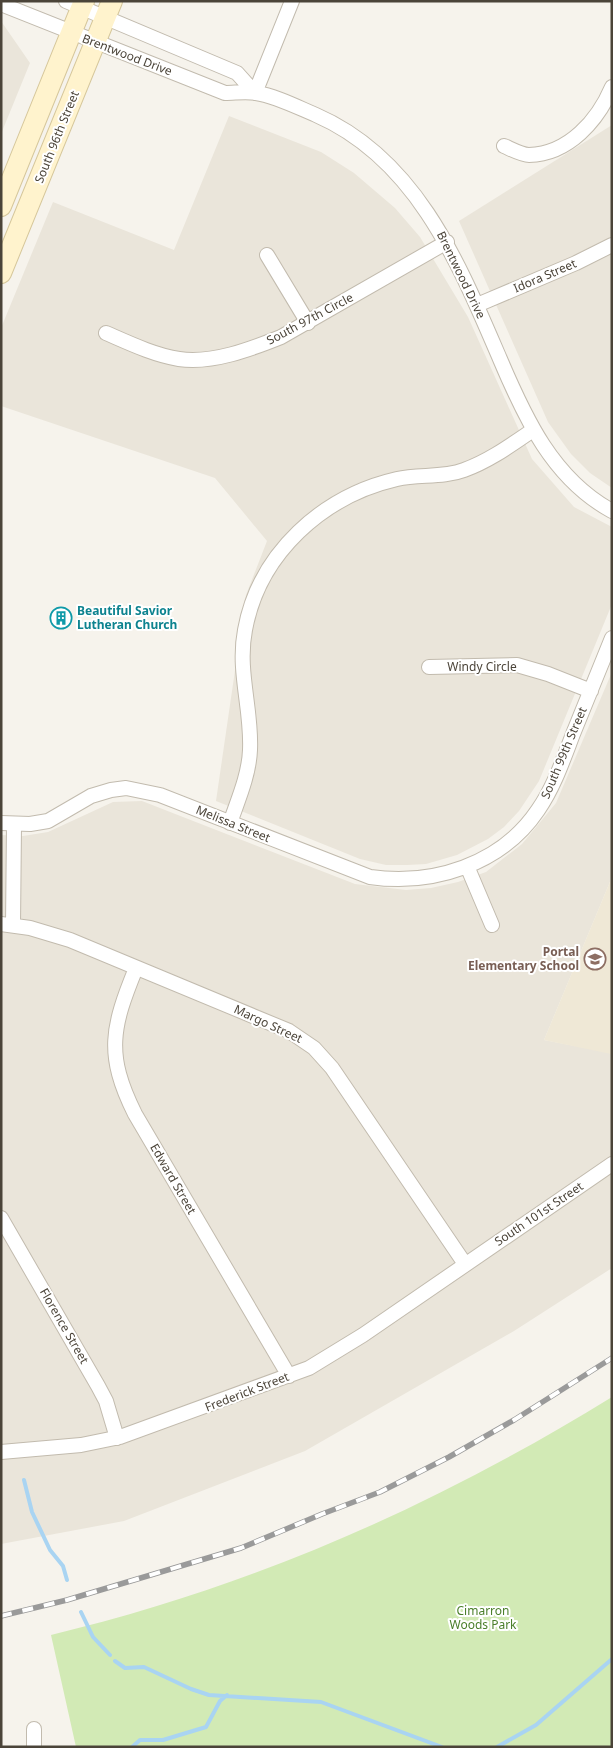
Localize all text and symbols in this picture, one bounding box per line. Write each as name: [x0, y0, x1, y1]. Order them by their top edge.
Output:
street label: Brentwood Drive: [80, 30, 175, 80]
street label: South 96th Street: [30, 87, 83, 186]
street label: Brentwood Drive: [433, 228, 490, 321]
street label: Idora Street: [511, 254, 579, 296]
street label: South 97th Circle: [264, 288, 356, 349]
place label: Beautiful Savior Lutheran Church: [77, 602, 177, 633]
building icon: Beautiful Savior Lutheran Church: [49, 606, 73, 630]
street label: Windy Circle: [447, 658, 517, 675]
street label: South 99th Street: [537, 704, 591, 801]
street label: Melissa Street: [194, 801, 273, 846]
place label: Portal Elementary School: [468, 943, 579, 974]
school or university icon: Portal Elementary School: [583, 947, 607, 971]
street label: Margo Street: [231, 1000, 306, 1047]
street label: Edward Street: [146, 1140, 201, 1218]
street label: South 101st Street: [491, 1177, 587, 1250]
street label: Florence Street: [36, 1285, 93, 1367]
street label: Frederick Street: [202, 1367, 292, 1415]
park label: Cimarron Woods Park: [449, 1602, 517, 1633]

